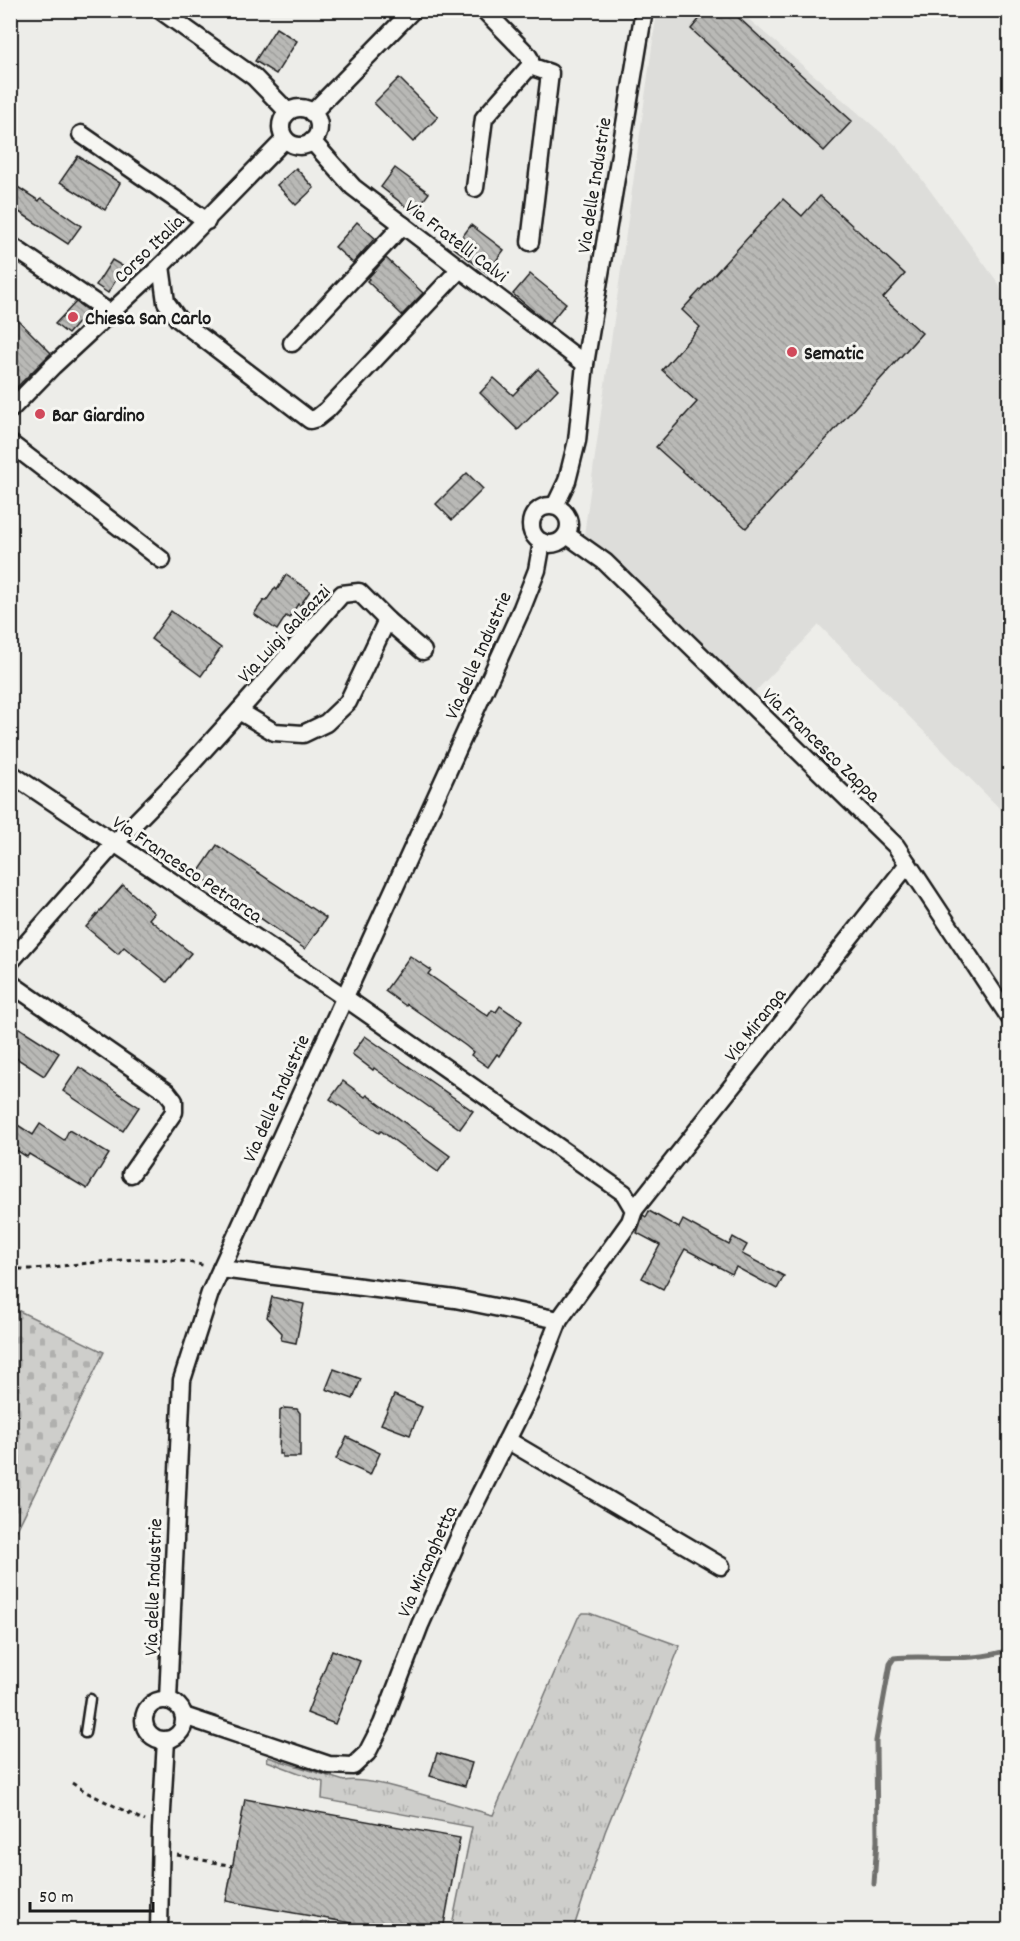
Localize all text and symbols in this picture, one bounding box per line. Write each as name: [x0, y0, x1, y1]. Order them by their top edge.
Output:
street label: Via delle Industrie: [571, 115, 621, 256]
street label: Via Fratelli Calvi: [398, 194, 513, 291]
street label: Corso Italia: [108, 209, 192, 291]
place label: Chiesa San Carlo: [85, 306, 211, 334]
marker: Chiesa San Carlo: [66, 310, 80, 324]
place label: Sematic: [804, 341, 864, 369]
marker: Sematic: [785, 345, 799, 359]
place label: Bar Giardino: [52, 403, 145, 431]
marker: Bar Giardino: [33, 407, 47, 421]
street label: Via Luigi Galeazzi: [232, 579, 339, 691]
street label: Via delle Industrie: [439, 588, 521, 725]
street label: Via Francesco Zappa: [754, 682, 886, 810]
street label: Via Francesco Petrarca: [106, 810, 268, 932]
street label: Via Miranga: [719, 983, 794, 1069]
street label: Via delle Industrie: [237, 1031, 319, 1168]
street label: Via Miranghetta: [392, 1501, 466, 1623]
street label: Via delle Industrie: [139, 1518, 171, 1656]
scale bar: [30, 1875, 153, 1913]
text: 50 m: [39, 1886, 74, 1911]

